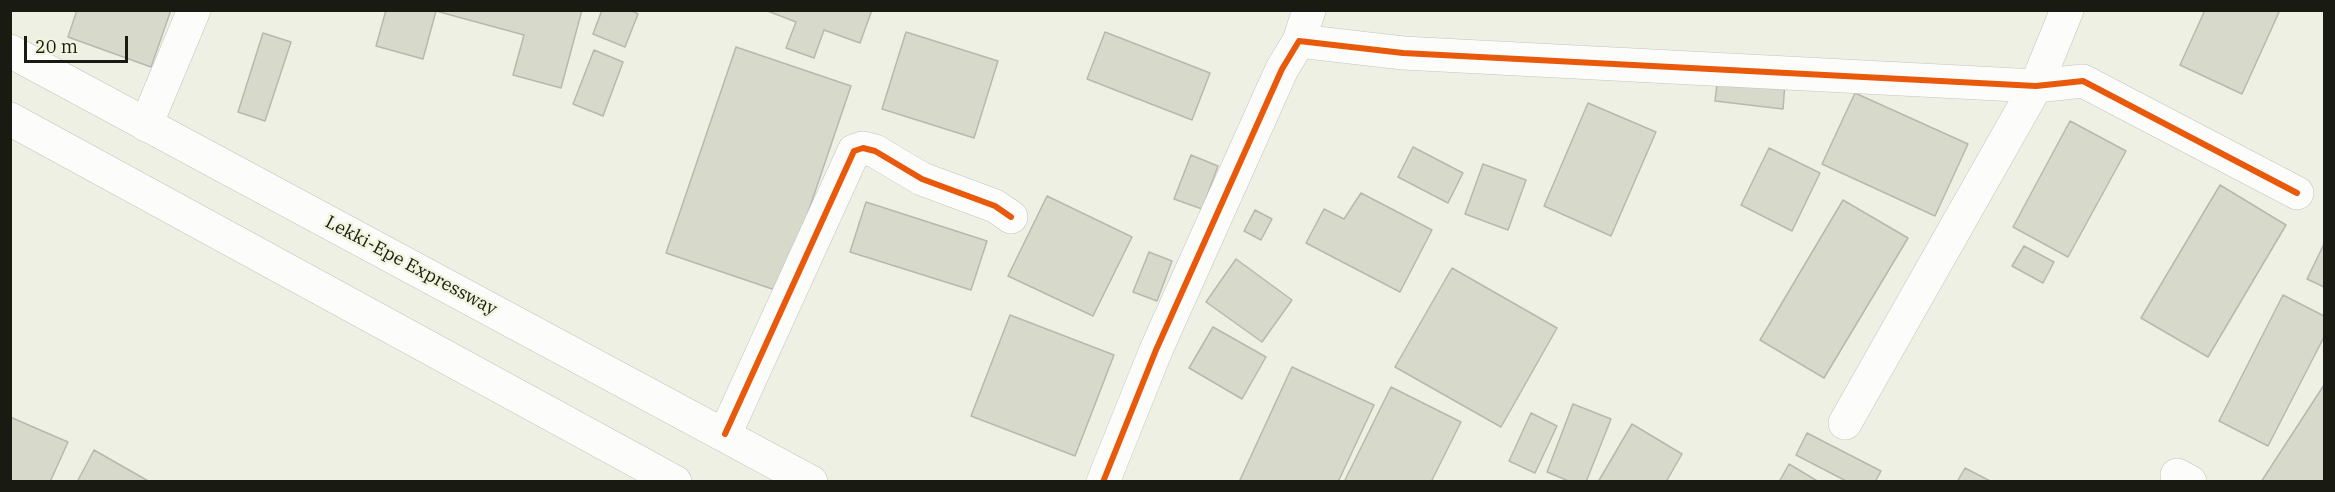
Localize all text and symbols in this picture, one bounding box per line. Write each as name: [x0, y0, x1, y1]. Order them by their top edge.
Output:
scale bar: [27, 24, 130, 62]
text: 20 m: [35, 35, 78, 58]
street label: Lekki-Epe Expressway: [321, 212, 501, 320]

